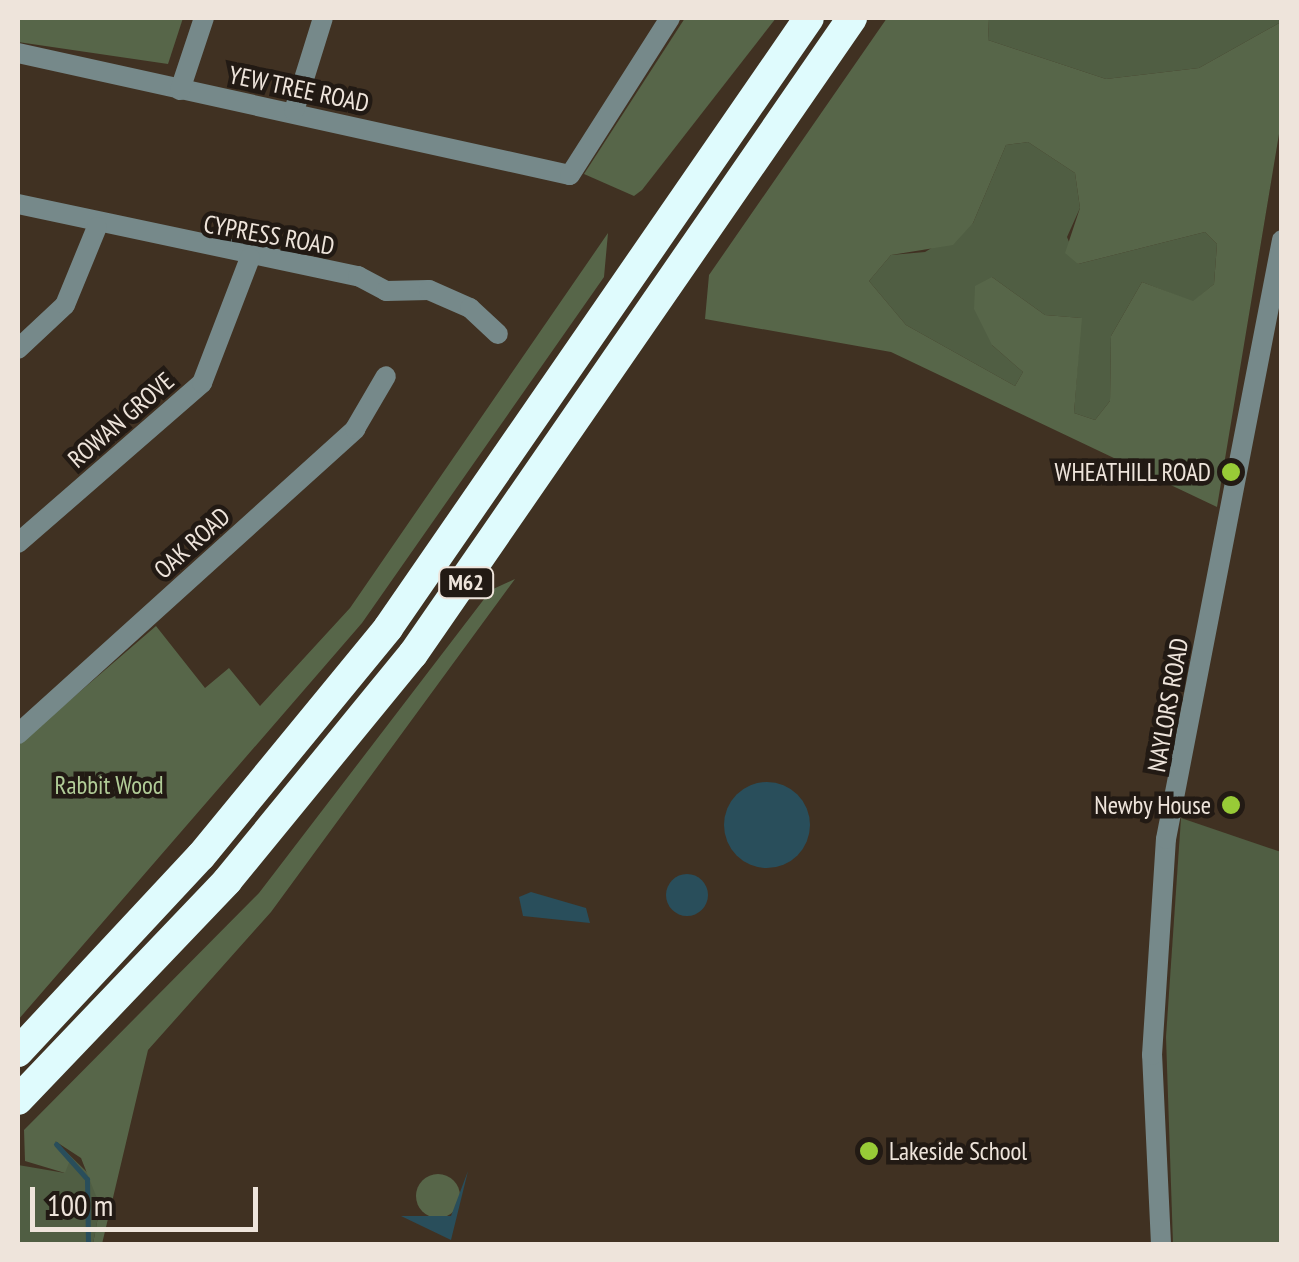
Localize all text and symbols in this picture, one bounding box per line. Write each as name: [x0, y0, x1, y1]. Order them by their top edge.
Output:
street label: YEW TREE ROAD: [226, 59, 372, 119]
street label: CYPRESS ROAD: [201, 209, 337, 261]
street label: ROWAN GROVE: [62, 366, 180, 474]
place label: WHEATHILL ROAD: [1054, 457, 1211, 487]
marker: WHEATHILL ROAD: [1220, 461, 1242, 483]
street label: OAK ROAD: [148, 501, 236, 585]
road number: M62: [436, 566, 496, 600]
street label: NAYLORS ROAD: [1141, 636, 1195, 774]
park label: Rabbit Wood: [54, 770, 164, 800]
place label: Newby House: [1094, 790, 1211, 820]
marker: Newby House: [1220, 794, 1242, 816]
place label: Lakeside School: [889, 1136, 1027, 1166]
marker: Lakeside School: [858, 1140, 880, 1162]
scale bar: [35, 1167, 262, 1229]
text: 100 m: [47, 1185, 113, 1224]

